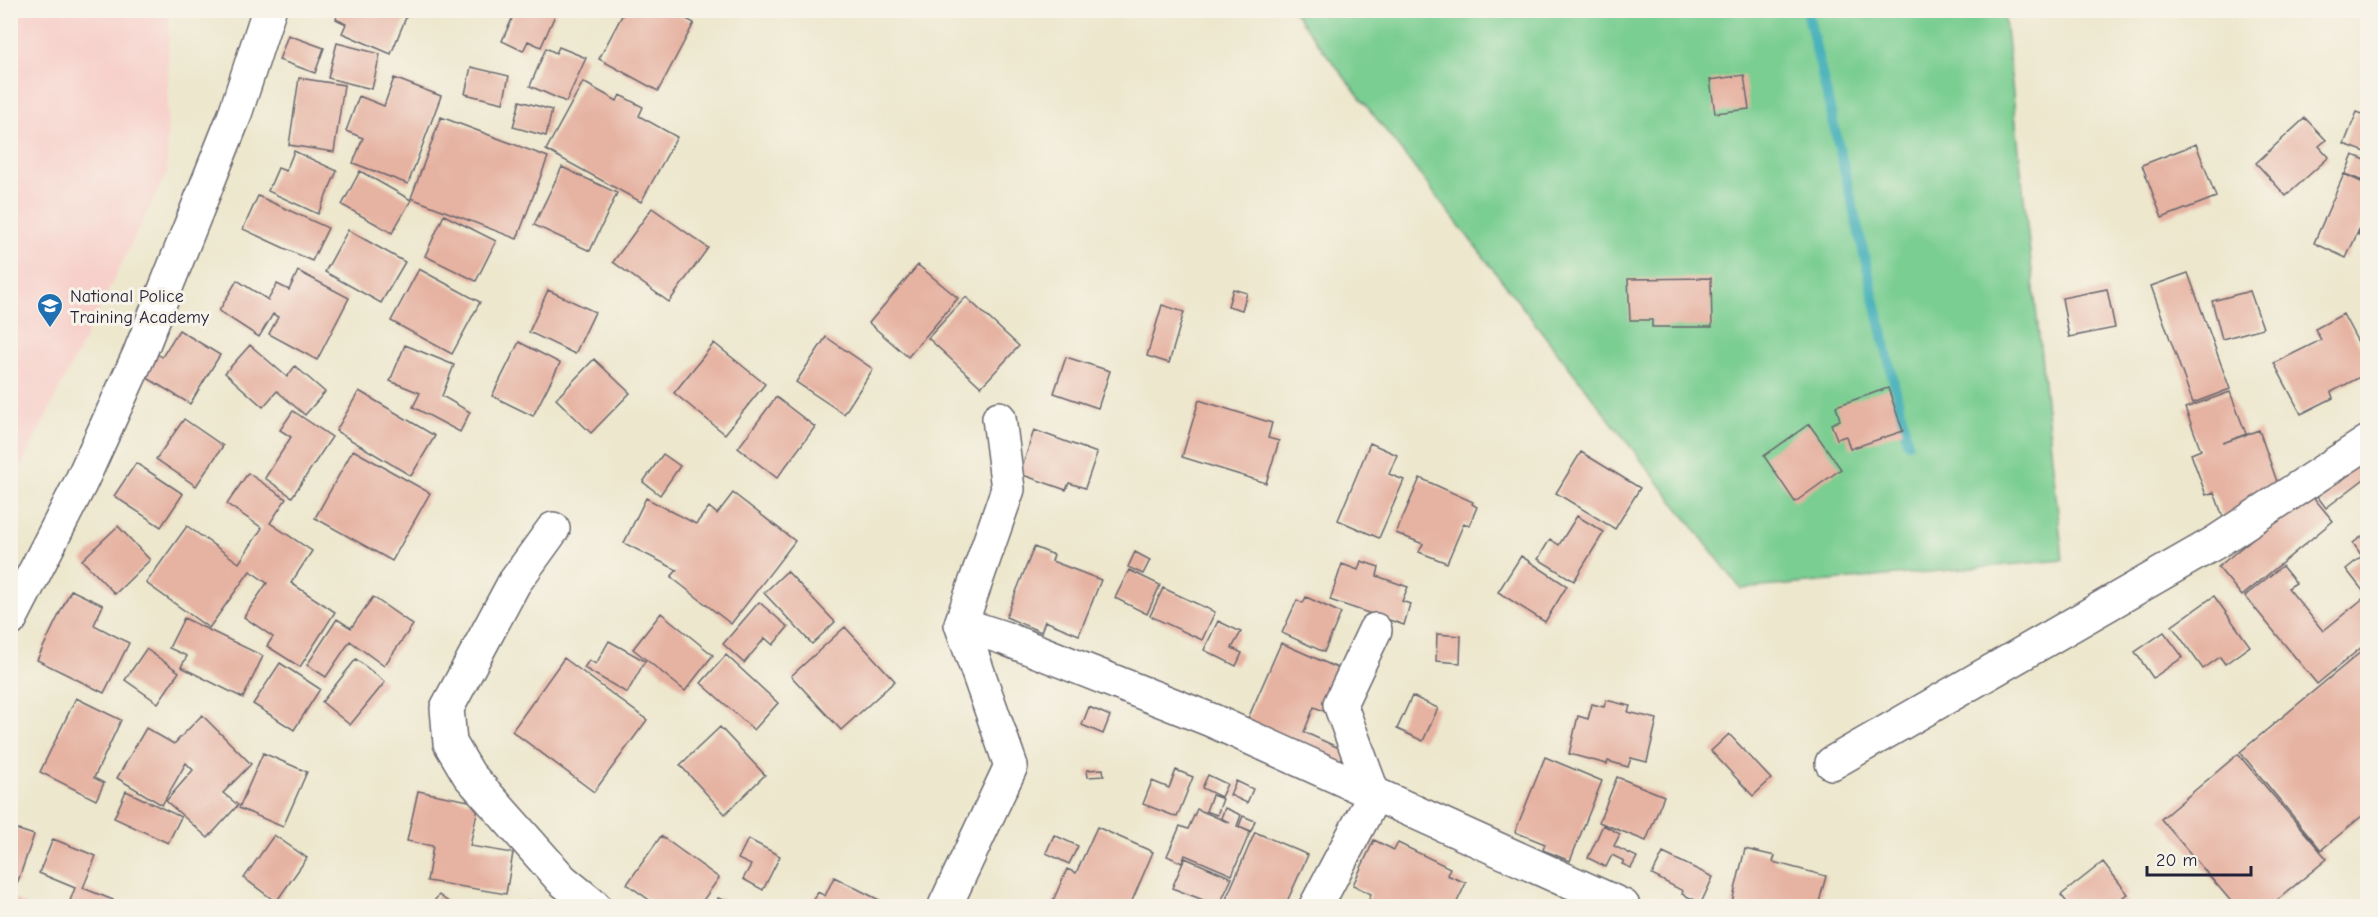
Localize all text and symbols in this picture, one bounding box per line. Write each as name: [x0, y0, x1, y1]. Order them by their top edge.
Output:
place label: National Police Training Academy: [70, 286, 210, 328]
school or university icon: National Police Training Academy: [35, 291, 65, 329]
scale bar: [2147, 839, 2250, 877]
text: 20 m: [2156, 850, 2197, 871]

